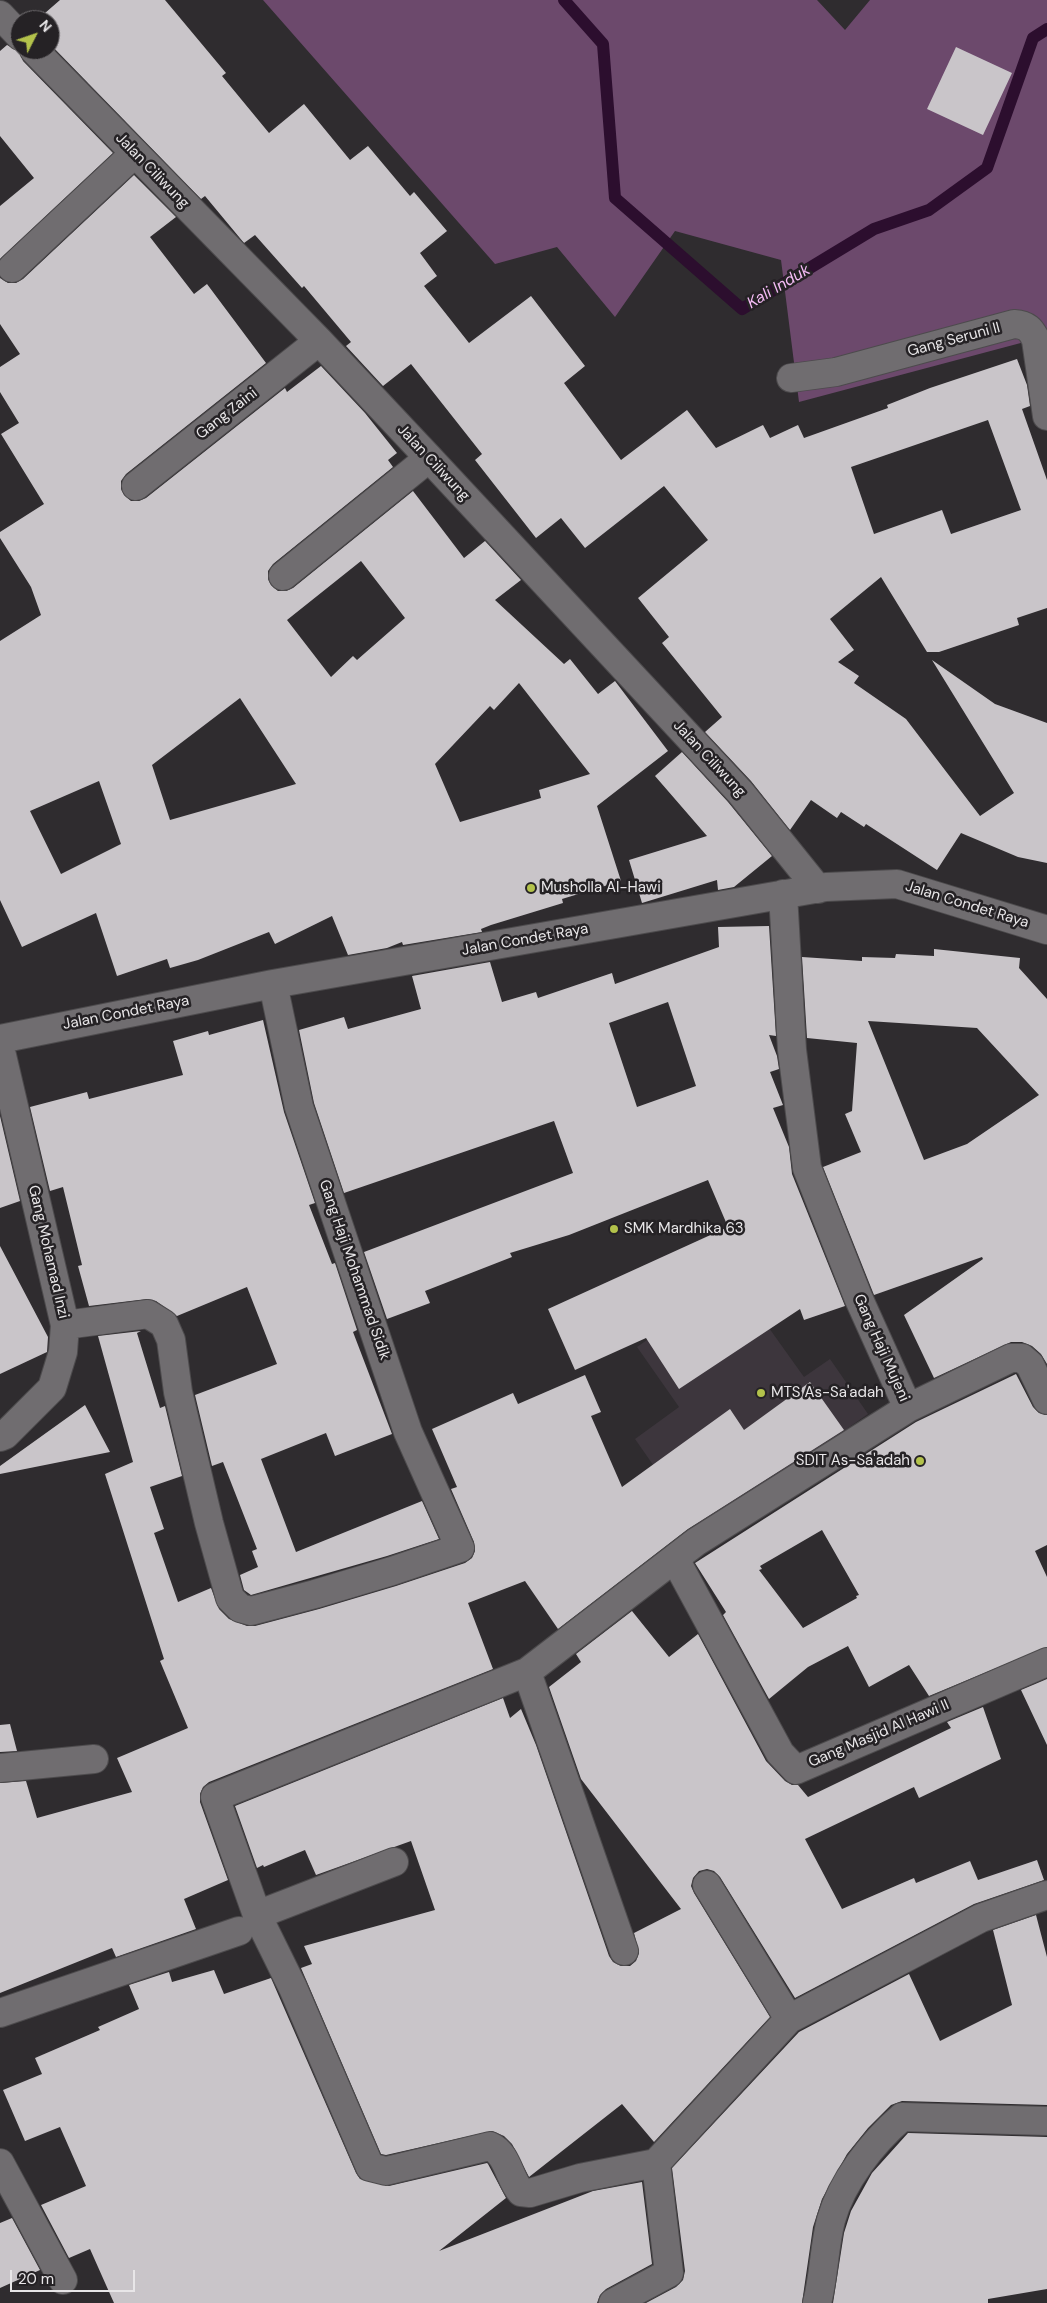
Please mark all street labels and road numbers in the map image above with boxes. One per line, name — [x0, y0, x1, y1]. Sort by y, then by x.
street label: Jalan Ciliwung — [111, 129, 193, 213]
street label: Gang Seruni II — [906, 319, 1002, 361]
street label: Gang Zaini — [193, 385, 261, 443]
street label: Jalan Ciliwung — [393, 421, 473, 505]
street label: Jalan Ciliwung — [669, 717, 749, 801]
street label: Jalan Condet Raya — [903, 878, 1031, 932]
street label: Jalan Condet Raya — [460, 920, 590, 960]
street label: Jalan Condet Raya — [61, 992, 191, 1034]
street label: Gang Haji Mohammad Sidik — [315, 1177, 393, 1363]
street label: Gang Mohamad Inzi — [24, 1184, 72, 1320]
street label: Gang Haji Mujeni — [849, 1291, 913, 1405]
street label: Gang Masjid Al Hawi II — [806, 1696, 952, 1772]

